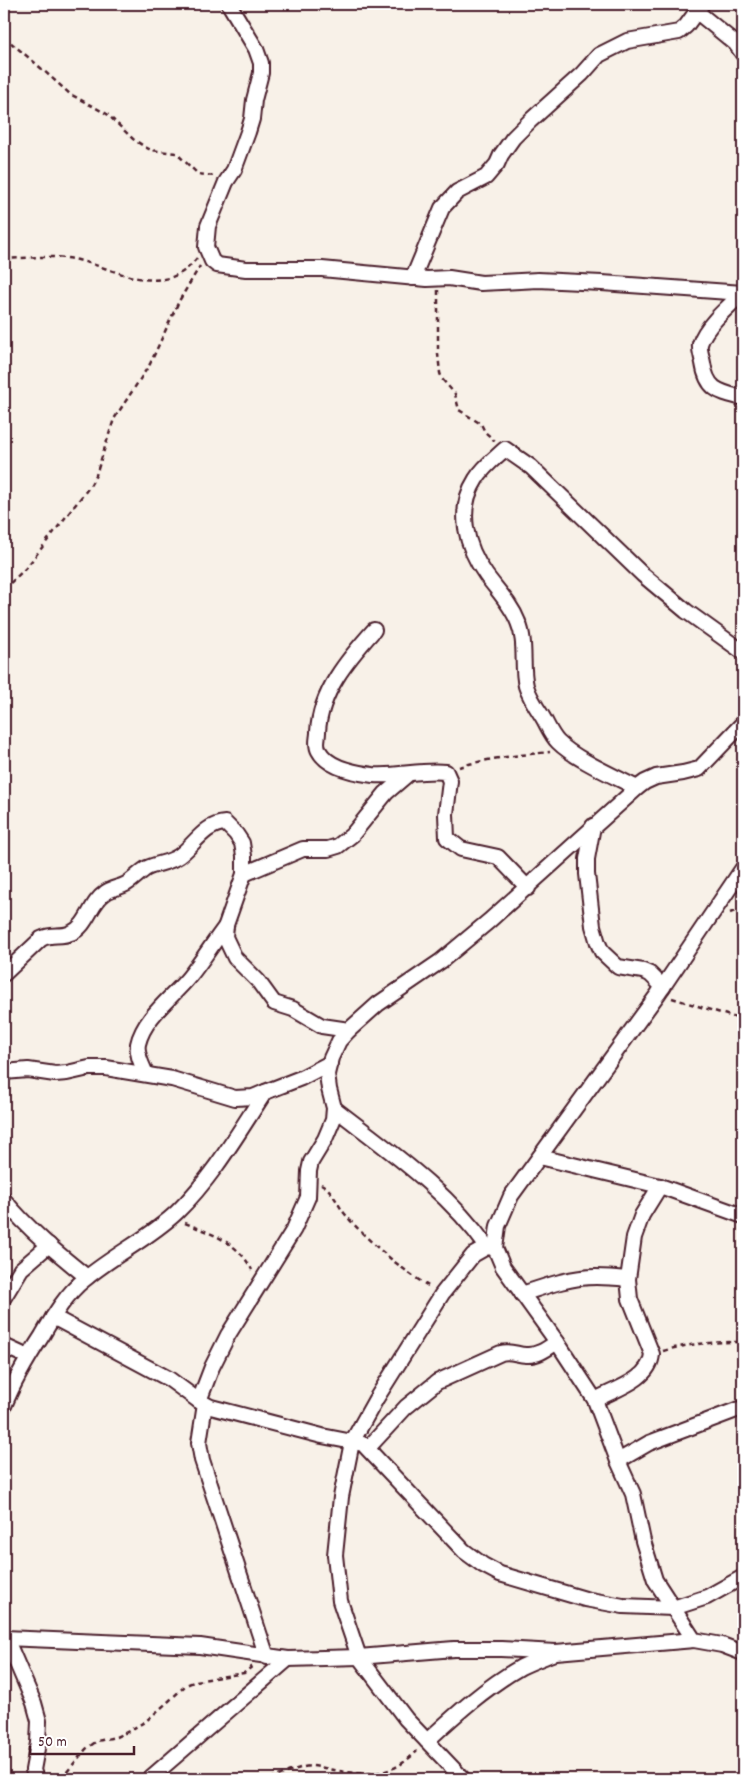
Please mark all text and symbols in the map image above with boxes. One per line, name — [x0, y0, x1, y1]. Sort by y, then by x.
scale bar — [30, 1723, 134, 1755]
text: 50 m — [38, 1732, 67, 1754]

